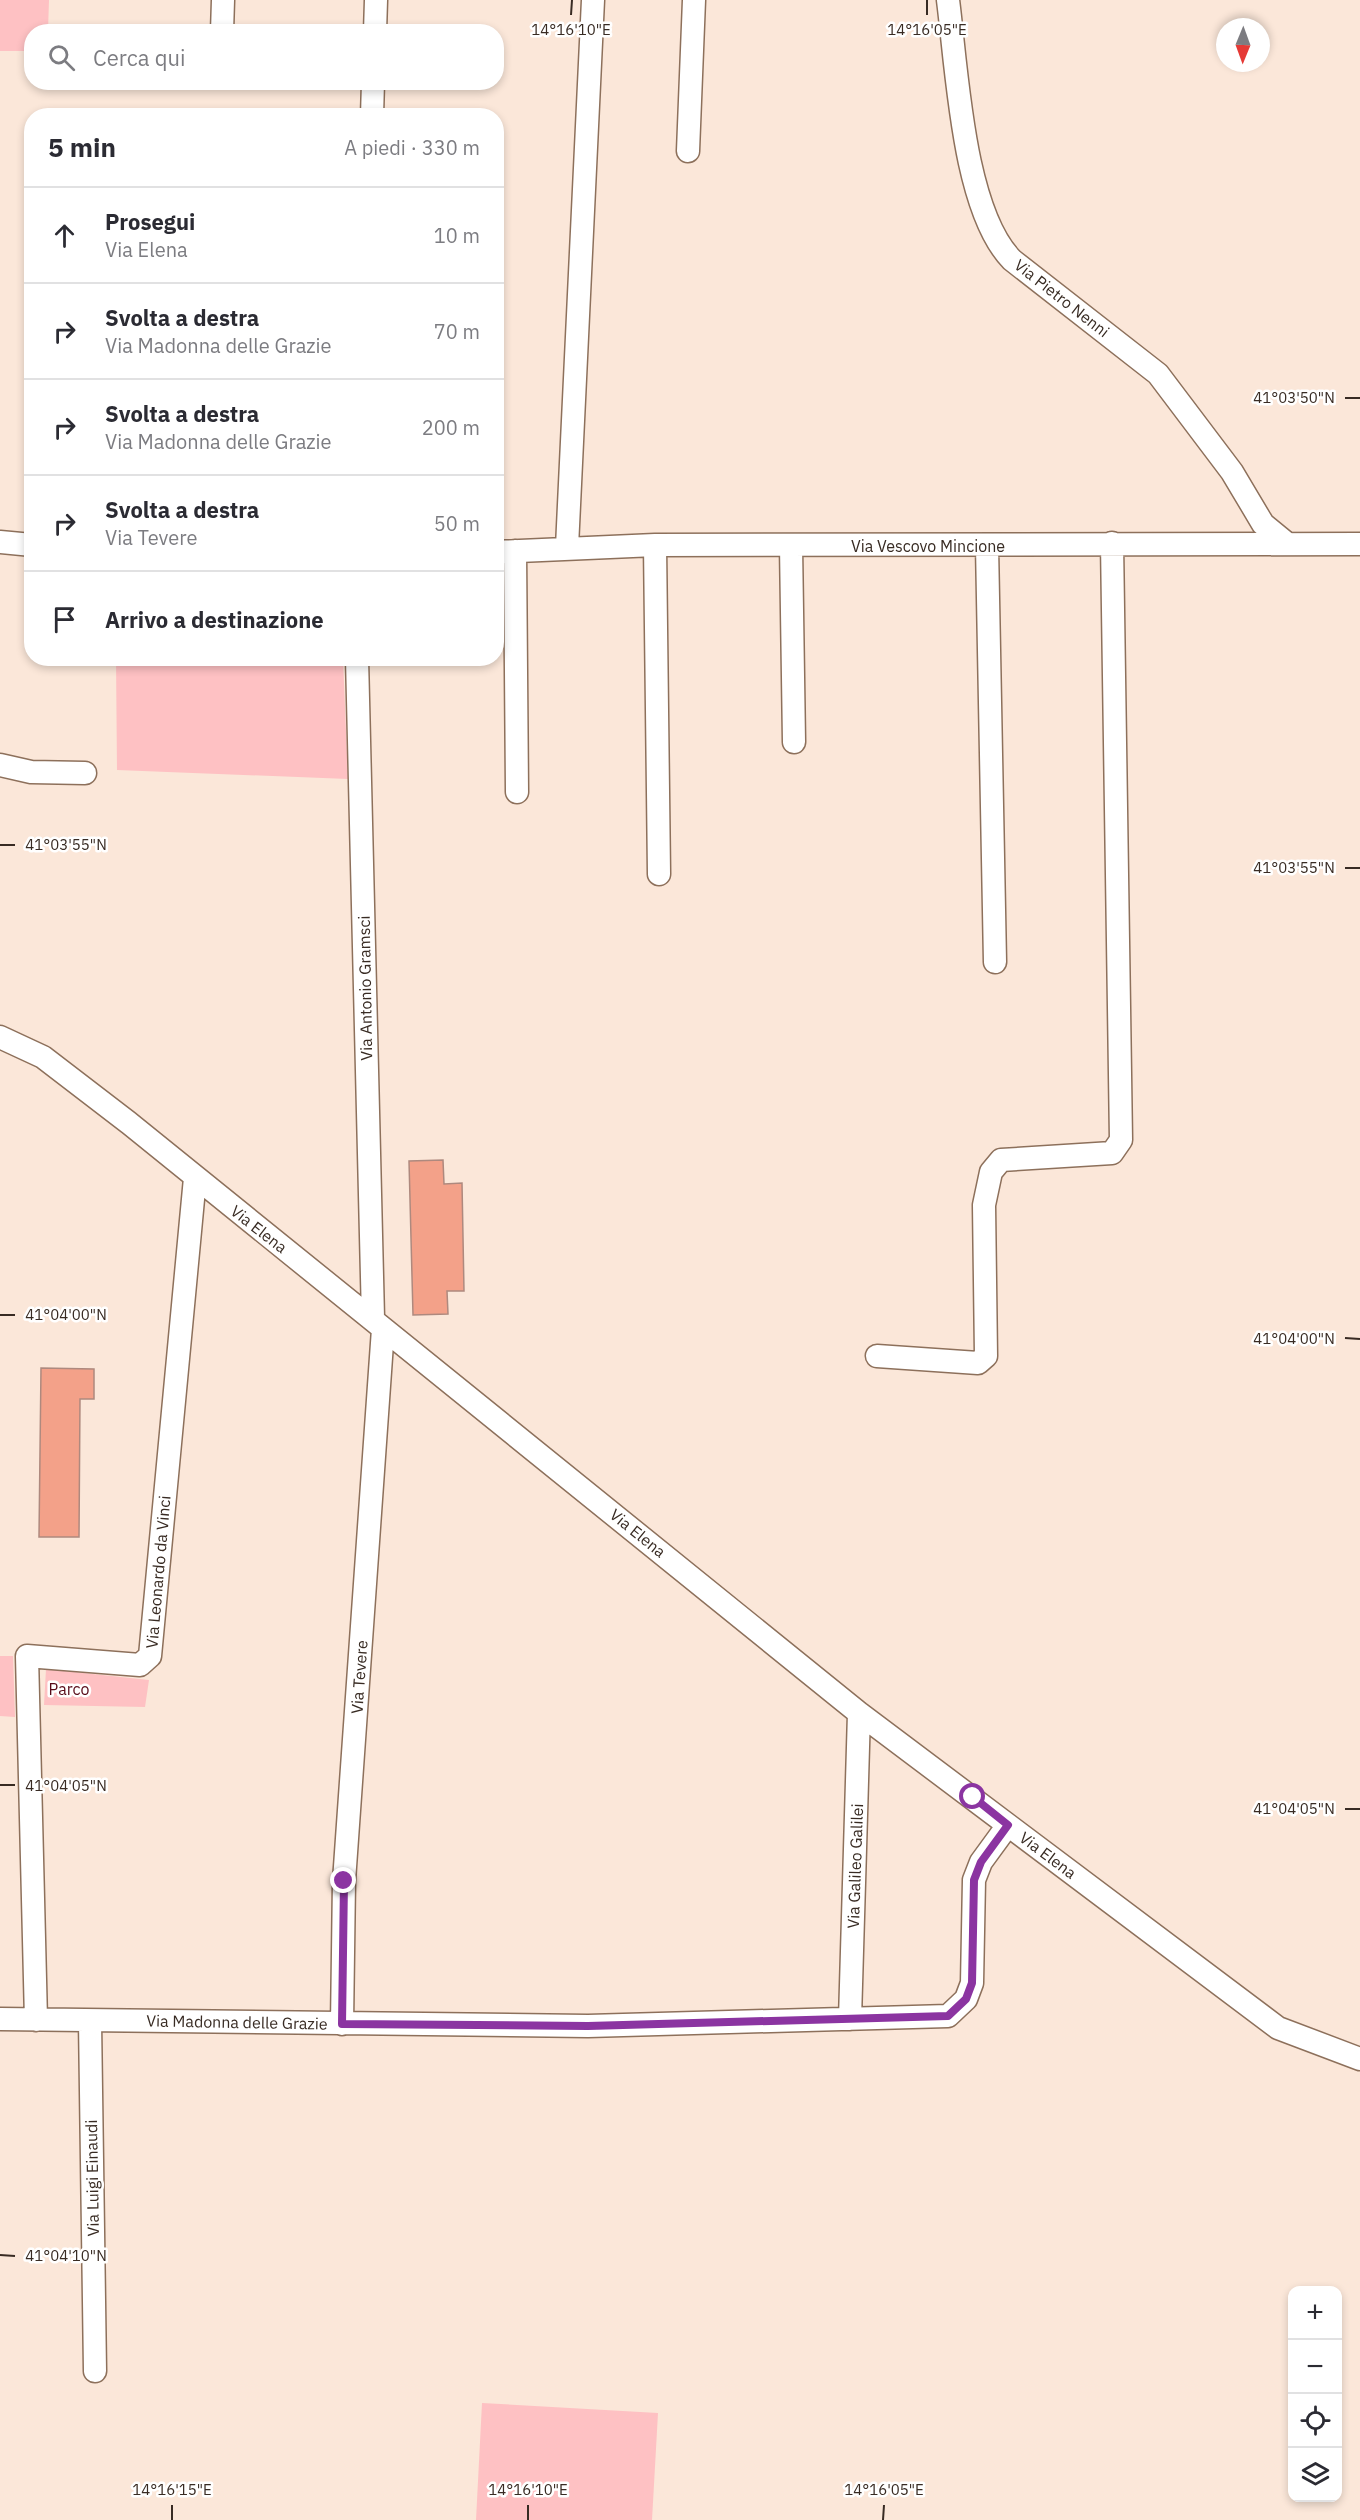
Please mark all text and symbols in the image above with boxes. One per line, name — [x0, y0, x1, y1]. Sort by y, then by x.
north arrow — [1216, 18, 1270, 72]
text: 14°16'10"E — [531, 20, 611, 39]
text: 14°16'05"E — [887, 20, 967, 39]
search box — [24, 24, 504, 90]
icon: search — [45, 41, 78, 74]
text: Cerca qui — [93, 43, 185, 72]
text: 5 min — [48, 130, 116, 164]
text: A piedi · 330 m — [344, 134, 480, 161]
text: Prosegui — [105, 207, 195, 236]
icon: ahead — [48, 219, 81, 252]
text: 10 m — [434, 222, 480, 249]
text: Via Elena — [105, 236, 188, 263]
street label: Via Pietro Nenni — [1011, 255, 1113, 341]
text: Svolta a destra — [105, 303, 259, 332]
icon: right — [48, 315, 81, 348]
text: 70 m — [434, 318, 480, 345]
text: Via Madonna delle Grazie — [105, 332, 332, 359]
text: 41°03'50"N — [1253, 388, 1335, 407]
text: Svolta a destra — [105, 399, 259, 428]
icon: right — [48, 411, 81, 444]
text: 200 m — [422, 414, 480, 441]
text: Via Madonna delle Grazie — [105, 428, 332, 455]
text: Svolta a destra — [105, 495, 259, 524]
icon: right — [48, 507, 81, 540]
text: 50 m — [434, 510, 480, 537]
text: Via Tevere — [105, 524, 197, 551]
street label: Via Vescovo Mincione — [851, 536, 1005, 556]
icon: arrive — [48, 603, 81, 636]
text: Arrivo a destinazione — [105, 605, 324, 634]
text: 41°03'55"N — [25, 835, 107, 854]
text: 41°03'55"N — [1253, 858, 1335, 877]
street label: Via Antonio Gramsci — [354, 915, 376, 1061]
street label: Via Elena — [227, 1201, 292, 1258]
text: 41°04'00"N — [25, 1305, 107, 1324]
text: 41°04'00"N — [1253, 1329, 1335, 1348]
street label: Via Leonardo da Vinci — [141, 1495, 175, 1649]
street label: Via Elena — [606, 1504, 670, 1562]
street label: Via Tevere — [346, 1639, 372, 1715]
park label: Parco — [49, 1679, 89, 1699]
text: 41°04'05"N — [25, 1776, 107, 1795]
route start — [959, 1783, 985, 1809]
text: 41°04'05"N — [1253, 1799, 1335, 1818]
street label: Via Galileo Galilei — [843, 1803, 867, 1929]
street label: Via Elena — [1016, 1827, 1081, 1883]
route end — [330, 1867, 356, 1893]
street label: Via Madonna delle Grazie — [146, 2010, 328, 2034]
street label: Via Luigi Einaudi — [81, 2120, 103, 2236]
text: 41°04'10"N — [25, 2246, 107, 2265]
map controls — [1288, 2286, 1342, 2502]
button: + — [1288, 2286, 1342, 2340]
button: − — [1288, 2340, 1342, 2394]
button: locate — [1288, 2394, 1342, 2448]
button: layers — [1288, 2448, 1342, 2502]
text: 14°16'15"E — [132, 2480, 212, 2499]
text: 14°16'10"E — [488, 2480, 568, 2499]
text: 14°16'05"E — [844, 2480, 924, 2499]

